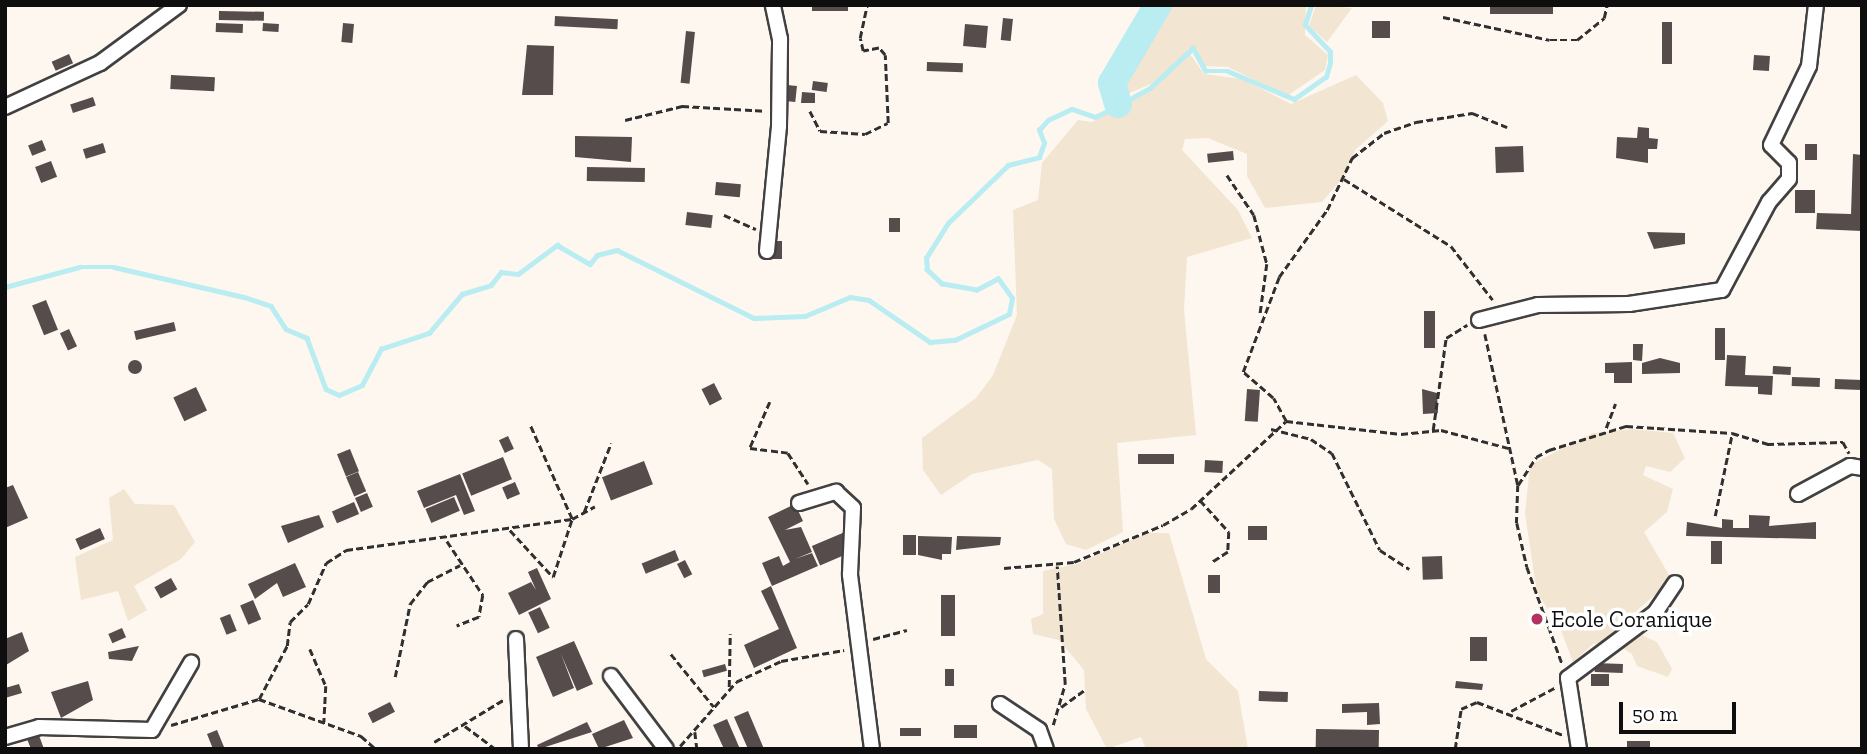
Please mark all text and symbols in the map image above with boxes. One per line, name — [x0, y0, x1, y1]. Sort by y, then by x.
place label: Ecole Coranique — [1551, 605, 1712, 633]
marker: Ecole Coranique — [1529, 611, 1545, 627]
scale bar — [1622, 688, 1739, 732]
text: 50 m — [1632, 701, 1678, 726]

